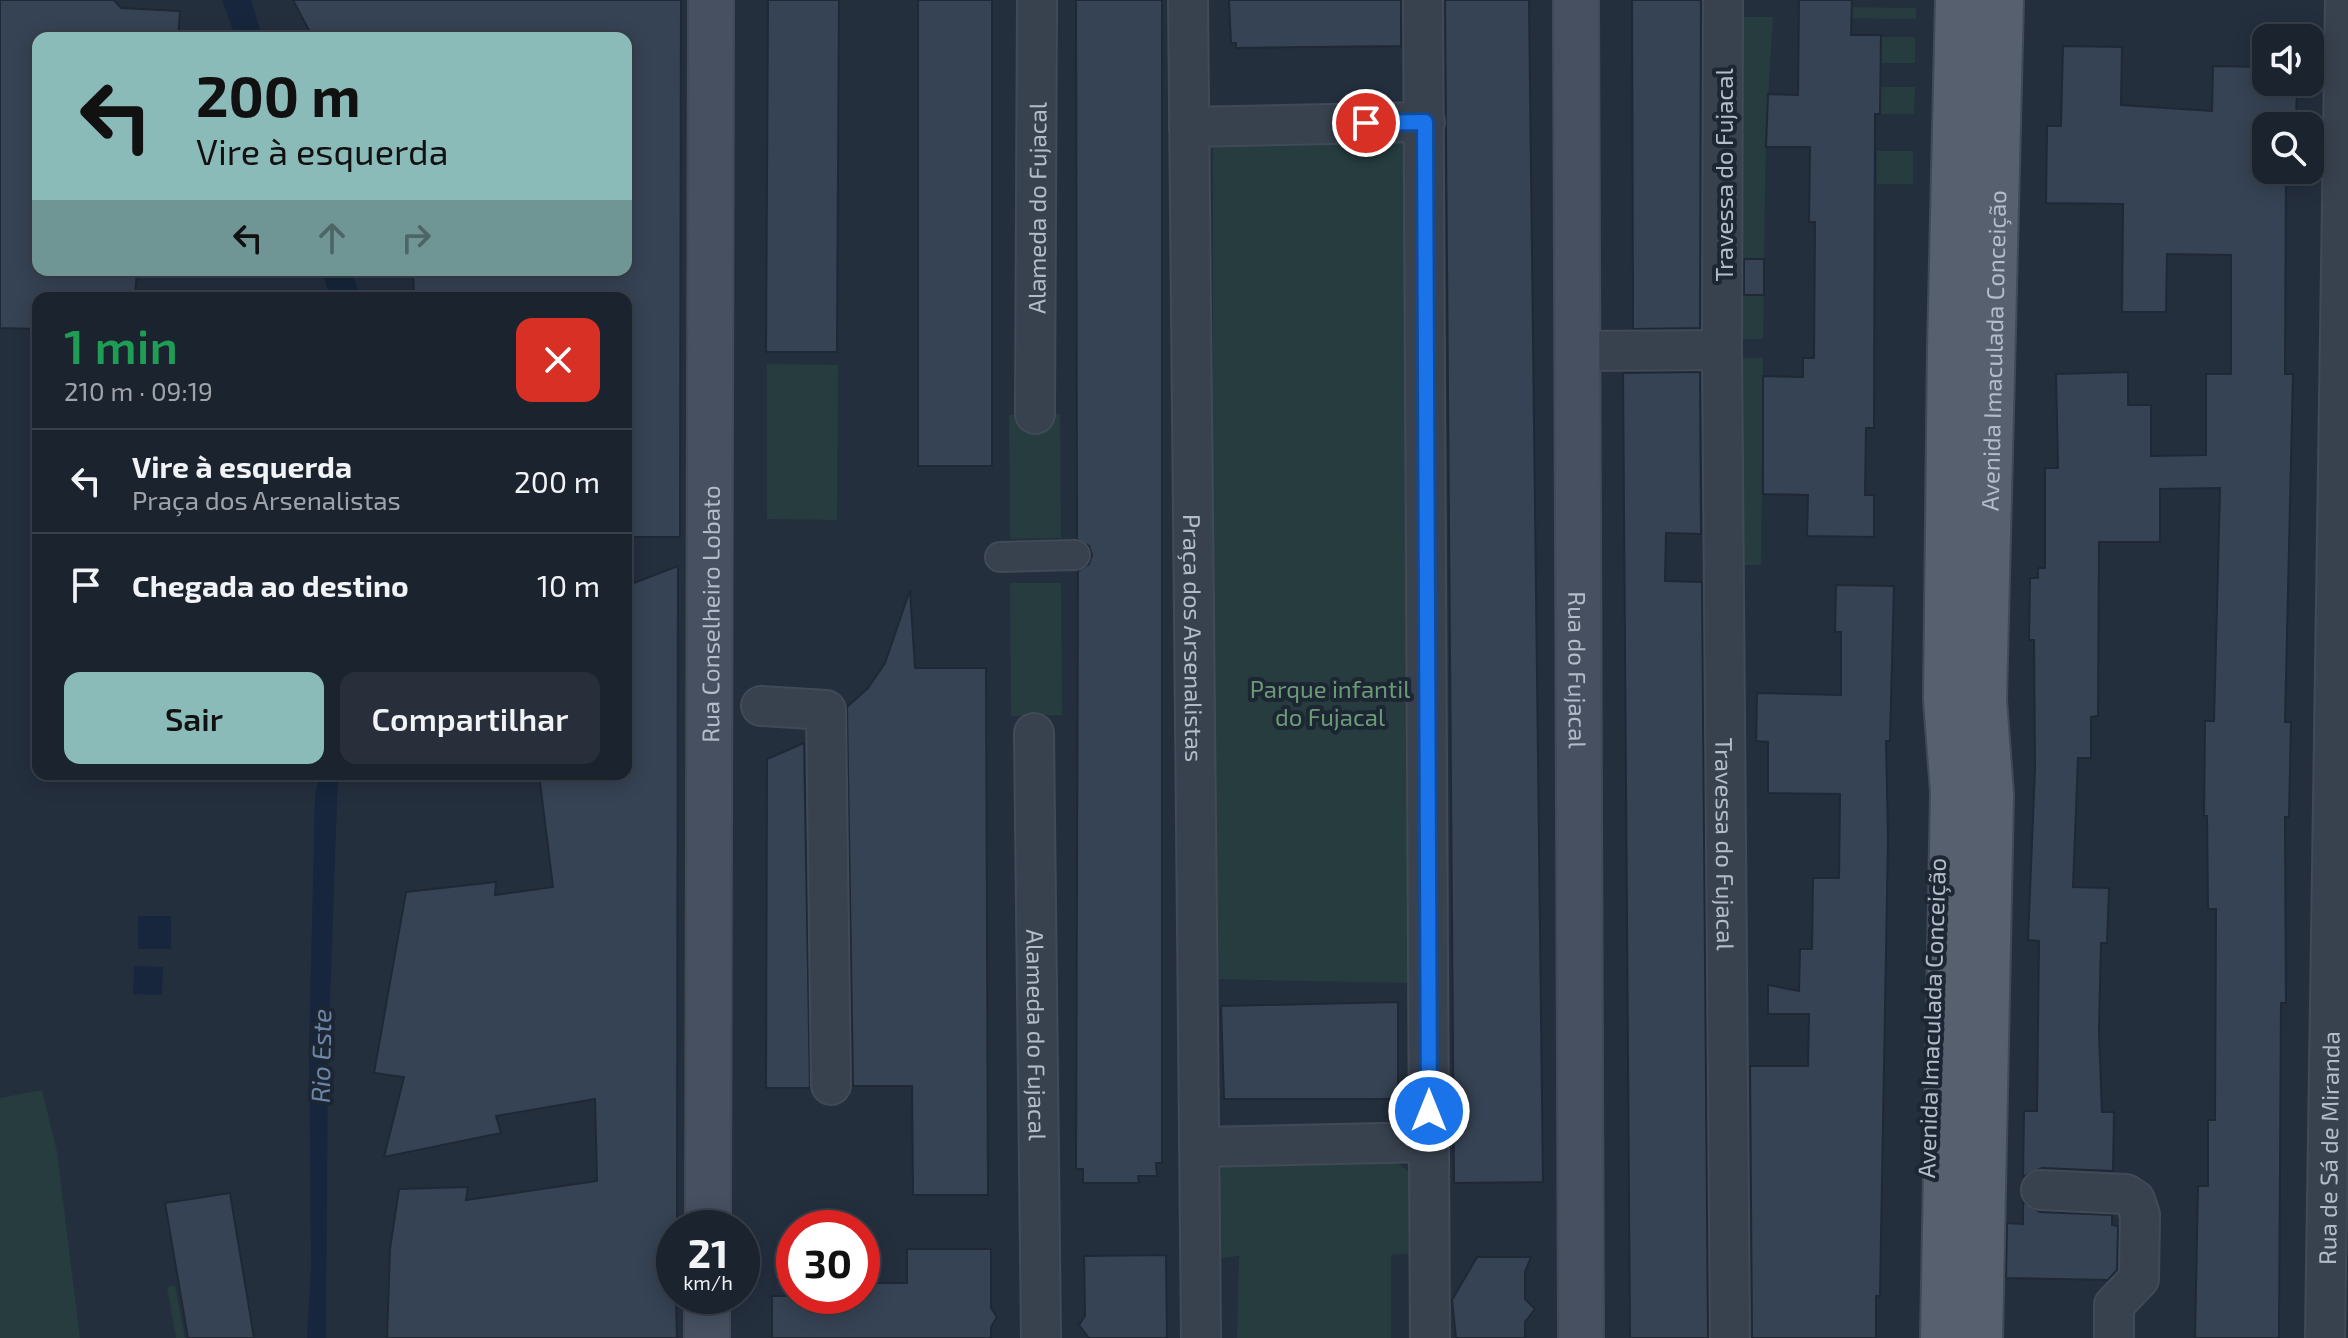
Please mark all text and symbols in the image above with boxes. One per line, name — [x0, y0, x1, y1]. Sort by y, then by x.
map controls — [2252, 24, 2324, 184]
button: sound — [2252, 24, 2324, 96]
text: 200 m — [196, 61, 361, 128]
icon: left — [64, 64, 168, 168]
street label: Travessa do Fujacal — [1709, 68, 1738, 282]
pin — [1332, 89, 1400, 157]
icon: arrive — [1344, 101, 1388, 145]
street label: Alameda do Fujacal — [1021, 102, 1051, 314]
button: search — [2252, 112, 2324, 184]
text: Vire à esquerda — [196, 129, 448, 172]
street label: Avenida Imaculada Conceição — [1974, 190, 2011, 511]
icon: left — [226, 216, 270, 260]
icon: ahead — [310, 216, 354, 260]
icon: right — [394, 216, 438, 260]
text: 1 min — [64, 316, 178, 374]
button: close — [516, 318, 600, 402]
text: 210 m · 09:19 — [64, 375, 213, 406]
text: Vire à esquerda — [132, 448, 352, 484]
icon: left — [64, 459, 108, 503]
text: 200 m — [514, 463, 600, 499]
text: Praça dos Arsenalistas — [132, 484, 401, 515]
street label: Rua Conselheiro Lobato — [695, 485, 724, 743]
street label: Praça dos Arsenalistas — [1178, 514, 1210, 762]
icon: arrive — [64, 563, 108, 607]
text: Chegada ao destino — [132, 567, 409, 603]
text: 10 m — [537, 567, 600, 603]
street label: Rua do Fujacal — [1564, 591, 1593, 749]
button: Sair — [64, 672, 324, 764]
button: Compartilhar — [340, 672, 600, 764]
park label: Parque infantil do Fujacal — [1250, 674, 1410, 731]
street label: Travessa do Fujacal — [1711, 737, 1741, 951]
street label: Avenida Imaculada Conceição — [1911, 857, 1952, 1179]
street label: Alameda do Fujacal — [1022, 929, 1053, 1141]
water label: Rio Este — [304, 1009, 336, 1103]
street label: Rua de Sá de Miranda — [2312, 1031, 2344, 1265]
position arrow — [1387, 1069, 1471, 1153]
speed limit sign: 30 — [776, 1210, 880, 1314]
text: 21 — [688, 1228, 728, 1276]
text: km/h — [683, 1270, 733, 1294]

